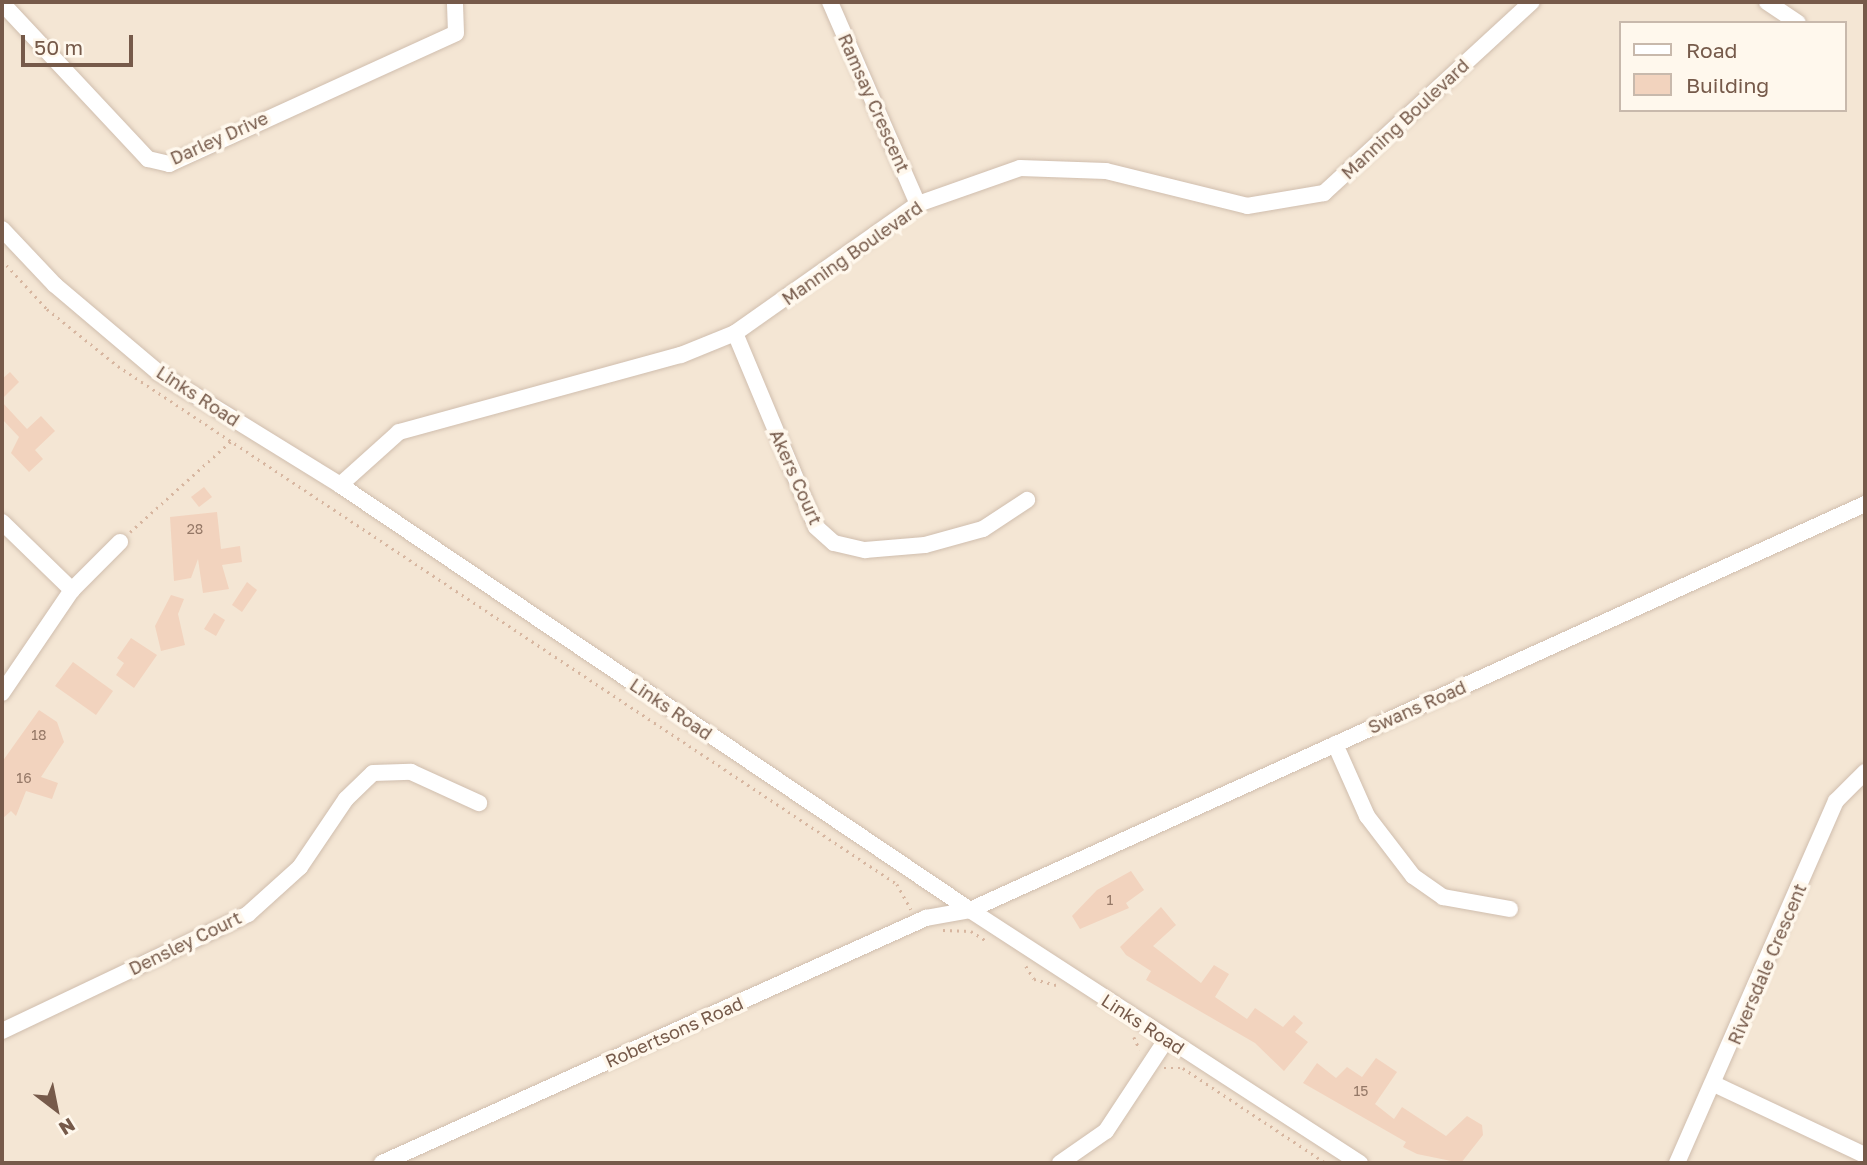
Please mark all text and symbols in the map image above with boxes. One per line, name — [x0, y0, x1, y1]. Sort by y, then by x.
scale bar — [24, 21, 136, 65]
legend — [1618, 21, 1846, 112]
street label: Ramsay Crescent — [834, 30, 914, 176]
text: 50 m — [34, 34, 83, 60]
text: Road — [1686, 37, 1737, 63]
street label: Manning Boulevard — [1337, 54, 1473, 184]
text: Building — [1686, 72, 1769, 98]
street label: Darley Drive — [167, 107, 271, 169]
street label: Manning Boulevard — [778, 196, 926, 310]
street label: Links Road — [153, 361, 243, 431]
street label: Akers Court — [765, 426, 827, 528]
house number: 28 — [187, 521, 203, 537]
street label: Links Road — [626, 674, 716, 744]
street label: Swans Road — [1365, 676, 1469, 738]
house number: 18 — [31, 727, 47, 743]
house number: 16 — [16, 770, 32, 786]
street label: Riversdale Crescent — [1723, 880, 1811, 1048]
house number: 1 — [1107, 892, 1113, 908]
street label: Densley Court — [125, 906, 245, 980]
street label: Links Road — [1098, 989, 1188, 1059]
street label: Robertsons Road — [602, 992, 746, 1072]
north arrow — [21, 1074, 91, 1144]
house number: 15 — [1354, 1083, 1368, 1099]
text: N — [55, 1114, 80, 1141]

